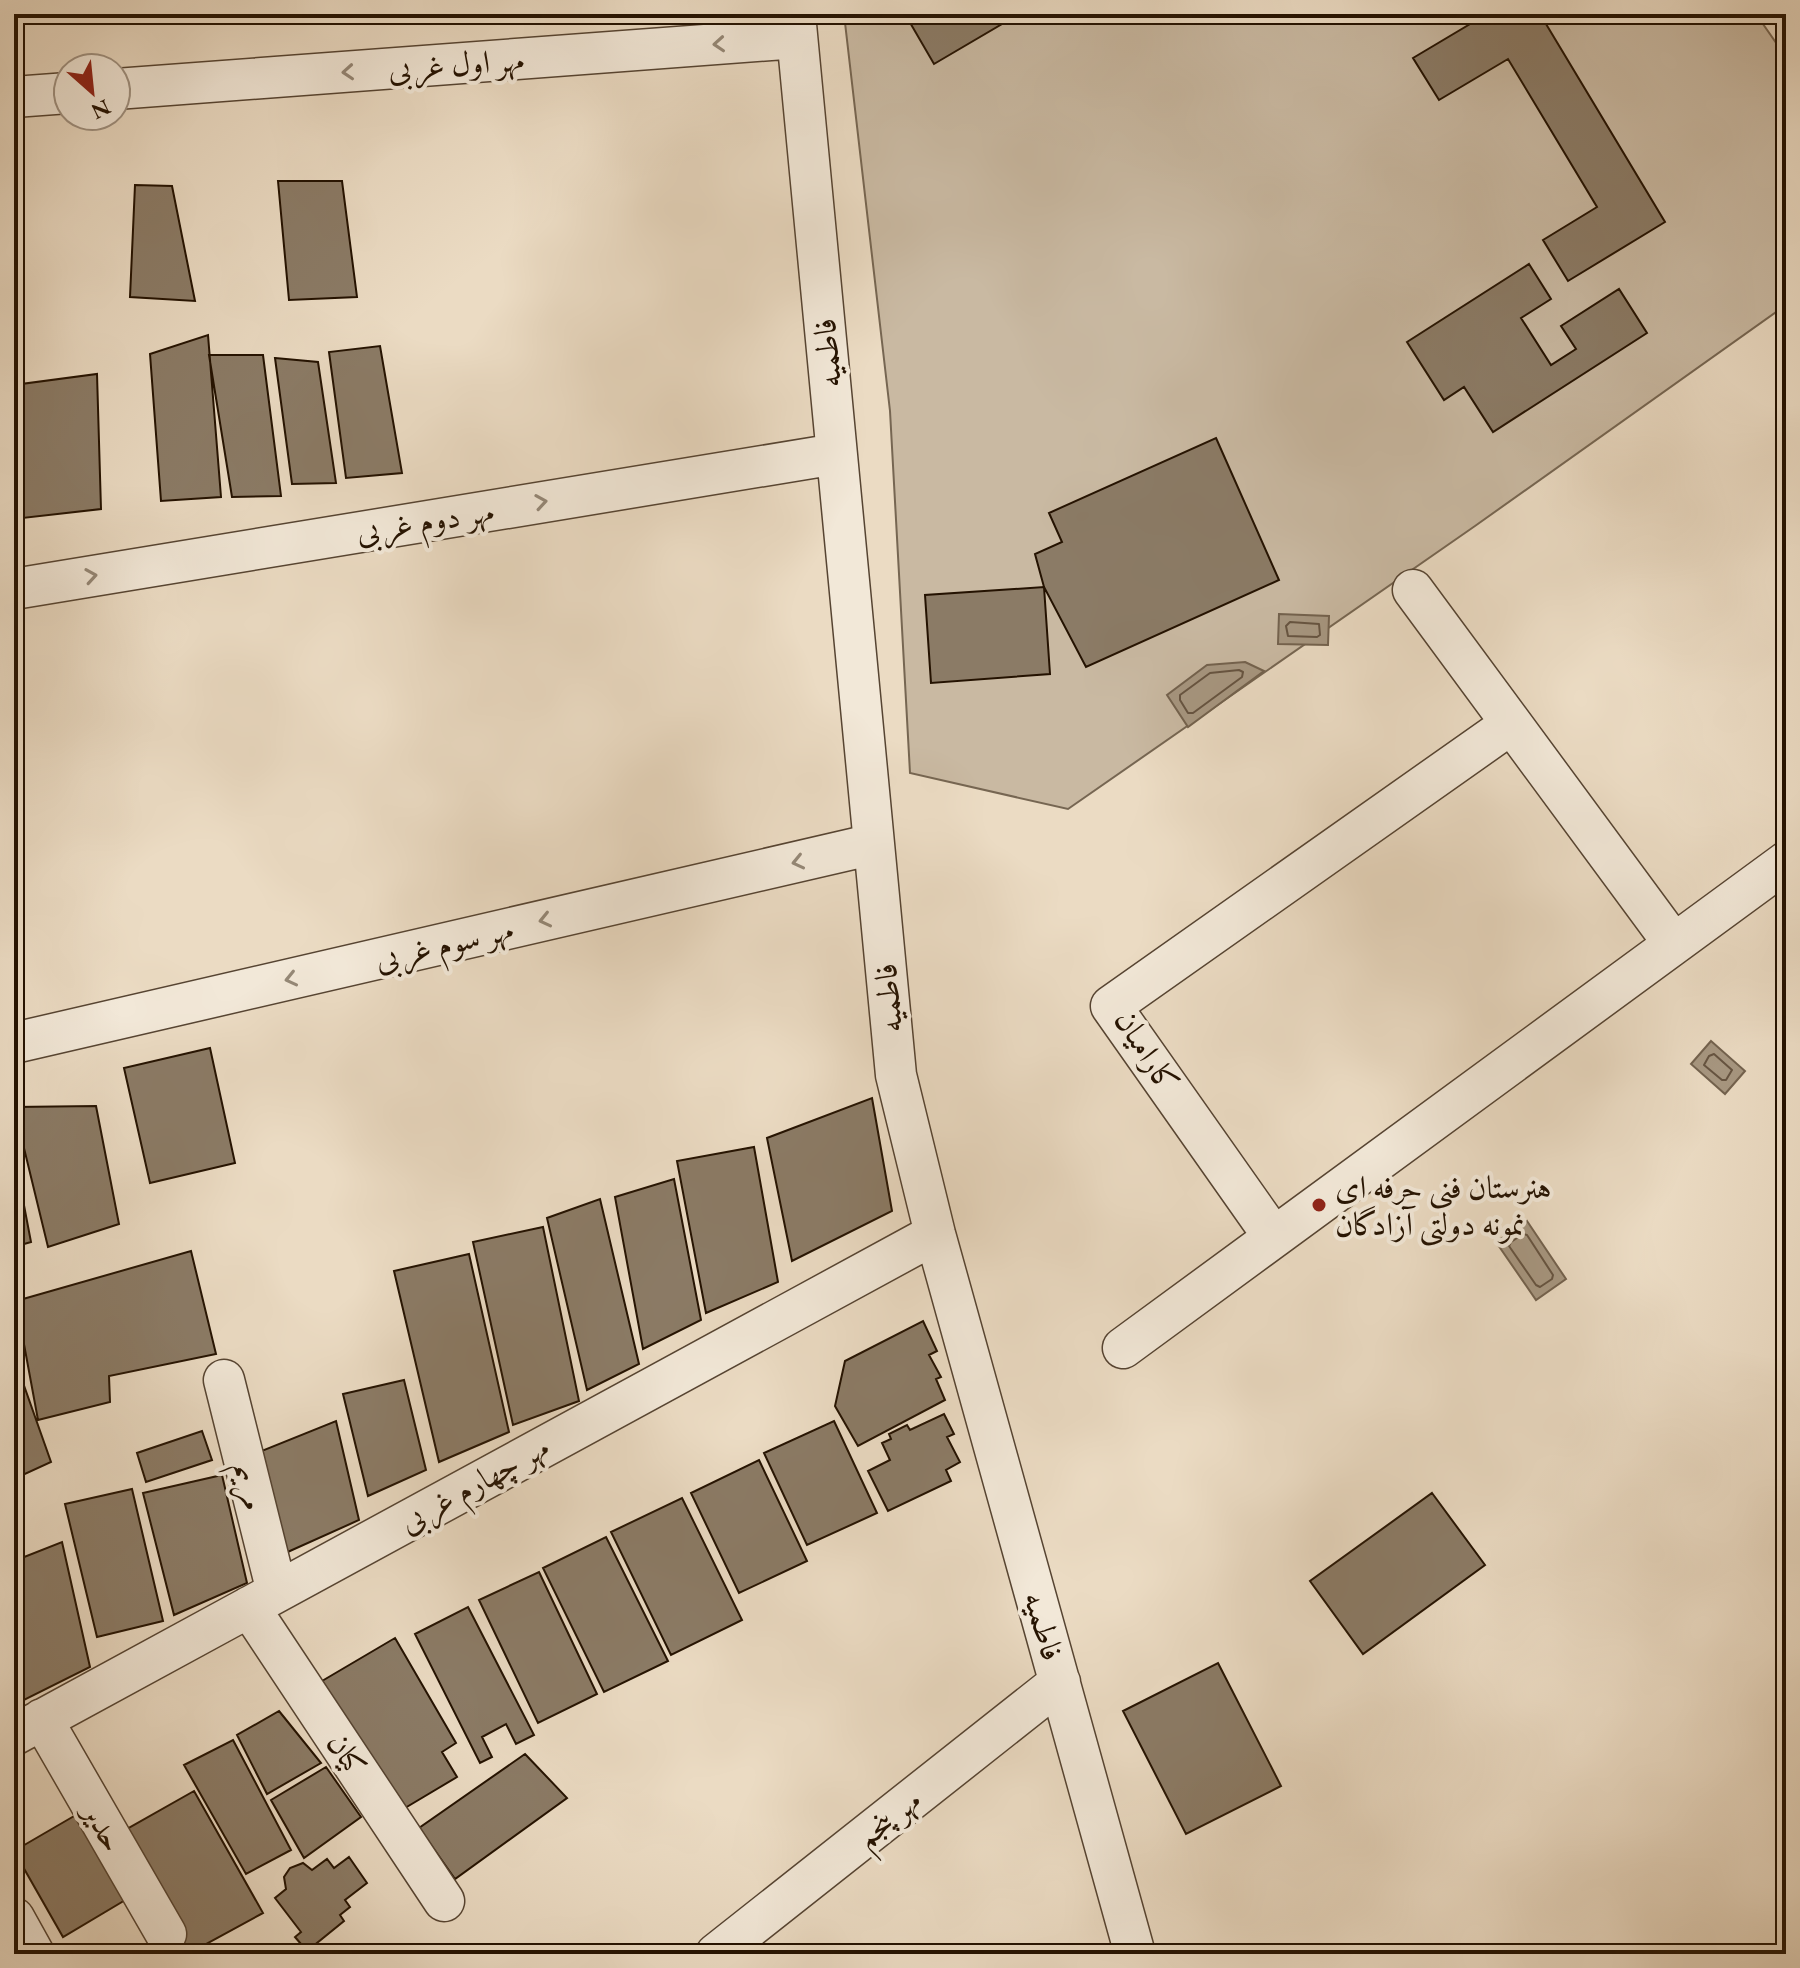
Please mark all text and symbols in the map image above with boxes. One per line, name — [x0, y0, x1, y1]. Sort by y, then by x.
one-way arrow — [712, 35, 725, 52]
street label: مهر اول غربی — [387, 38, 526, 92]
north arrow — [52, 52, 132, 132]
one-way arrow — [341, 63, 354, 80]
text: N — [86, 92, 115, 126]
street label: فاطمیه — [803, 316, 851, 390]
street label: مهر دوم غربی — [353, 489, 498, 560]
one-way arrow — [534, 495, 548, 512]
one-way arrow — [84, 569, 98, 586]
one-way arrow — [791, 853, 805, 870]
street label: مهر سوم غربی — [371, 908, 519, 987]
one-way arrow — [538, 911, 552, 928]
street label: فاطمیه — [864, 961, 912, 1035]
one-way arrow — [285, 970, 299, 987]
street label: کارامیان — [1105, 1002, 1189, 1100]
place label: هنرستان فنی حرفه ای نمونه دولتی آزادگان — [1335, 1166, 1552, 1247]
marker: هنرستان فنی حرفه ای نمونه دولتی آزادگان — [1310, 1196, 1328, 1214]
street label: مهر چهارم غربی — [392, 1426, 560, 1549]
street label: مریم — [217, 1458, 276, 1516]
street label: فاطمیه — [1014, 1587, 1074, 1665]
street label: کیان — [317, 1724, 377, 1784]
street label: مهر پنجم — [846, 1779, 935, 1864]
street label: حدیر — [72, 1792, 135, 1859]

